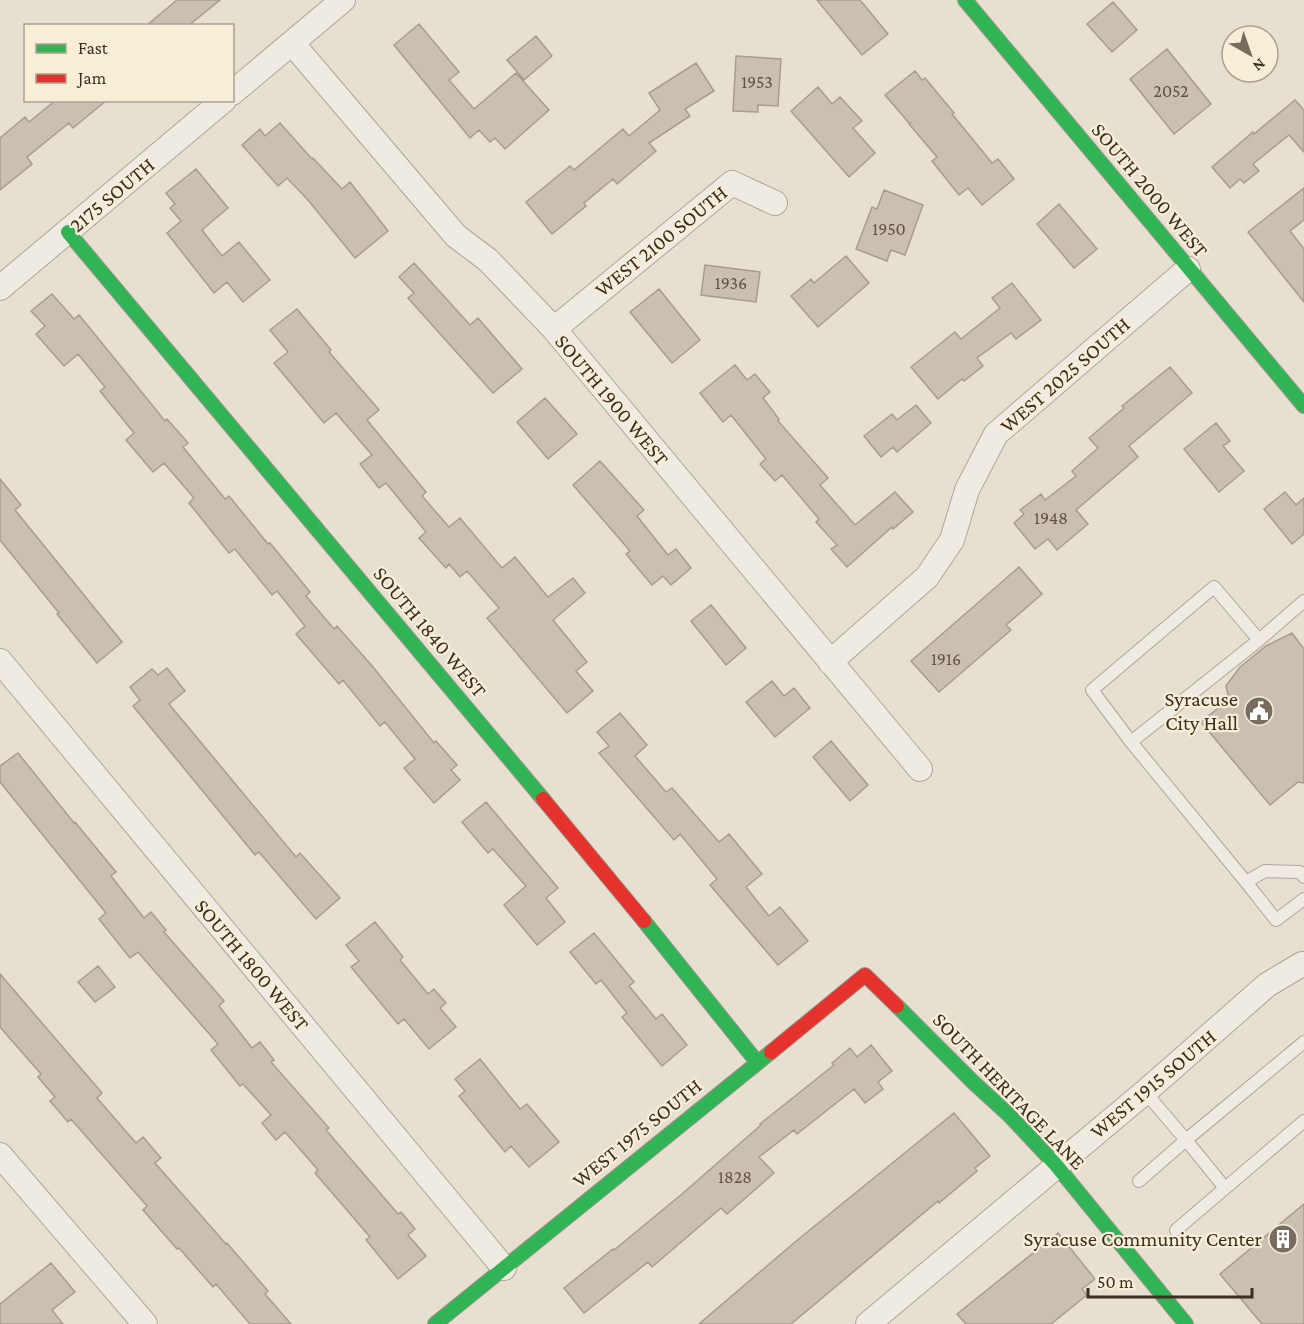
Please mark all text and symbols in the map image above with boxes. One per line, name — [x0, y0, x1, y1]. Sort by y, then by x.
legend — [24, 24, 234, 102]
north arrow — [1220, 24, 1280, 84]
text: Fast — [78, 38, 109, 58]
text: N — [1250, 55, 1269, 75]
text: Jam — [76, 68, 107, 88]
house number: 1953 — [741, 72, 773, 92]
house number: 2052 — [1153, 81, 1189, 101]
street label: SOUTH 2000 WEST — [1087, 118, 1214, 263]
street label: 2175 SOUTH — [65, 153, 159, 237]
street label: WEST 2100 SOUTH — [590, 180, 732, 302]
house number: 1950 — [872, 219, 906, 239]
house number: 1936 — [715, 273, 747, 293]
street label: WEST 2025 SOUTH — [995, 312, 1135, 438]
street label: SOUTH 1900 WEST — [550, 330, 674, 471]
house number: 1948 — [1034, 508, 1068, 528]
street label: SOUTH 1840 WEST — [368, 562, 492, 703]
house number: 1916 — [931, 649, 961, 669]
place label: Syracuse City Hall — [1165, 687, 1238, 735]
public building icon: Syracuse City Hall — [1243, 695, 1275, 727]
street label: SOUTH 1800 WEST — [190, 894, 314, 1036]
street label: SOUTH HERITAGE LANE — [928, 1008, 1090, 1174]
street label: WEST 1915 SOUTH — [1085, 1024, 1221, 1144]
street label: WEST 1975 SOUTH — [568, 1074, 706, 1192]
house number: 1828 — [718, 1167, 752, 1187]
building icon: Syracuse Community Center — [1267, 1223, 1299, 1255]
place label: Syracuse Community Center — [1024, 1227, 1263, 1251]
scale bar — [1088, 1261, 1252, 1299]
text: 50 m — [1097, 1272, 1134, 1292]

